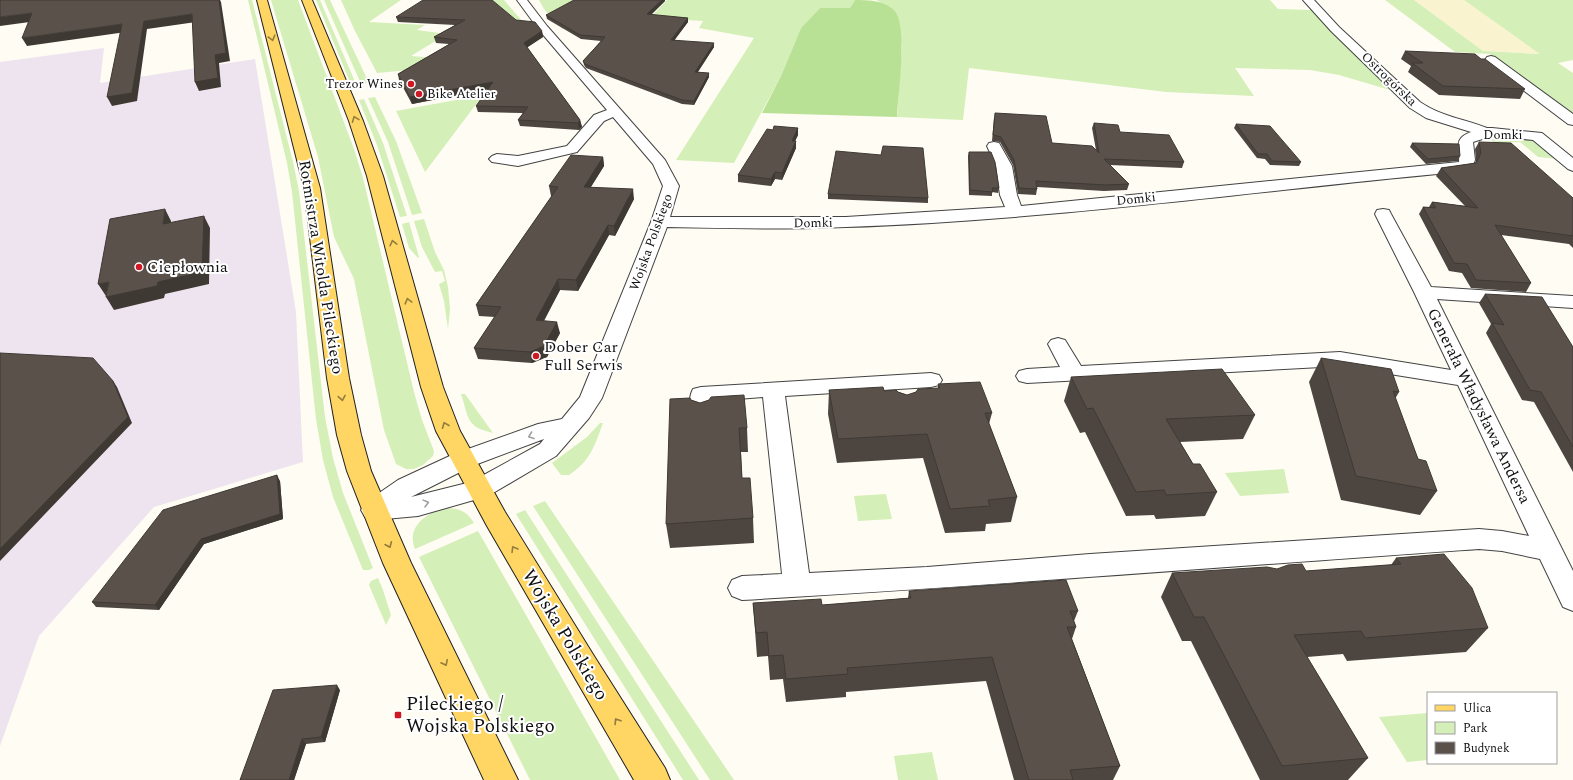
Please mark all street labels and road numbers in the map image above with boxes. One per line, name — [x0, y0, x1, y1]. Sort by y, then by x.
street label: Ostrogórska — [1356, 47, 1422, 111]
street label: Domki — [1483, 125, 1523, 145]
street label: Rotmistrza Witolda Pileckiego — [292, 158, 350, 376]
street label: Domki — [1115, 187, 1157, 211]
street label: Wojska Polskiego — [624, 191, 678, 293]
street label: Domki — [793, 213, 833, 233]
street label: Generała Władysława Andersa — [1421, 304, 1537, 508]
street label: Wojska Polskiego — [514, 564, 616, 706]

